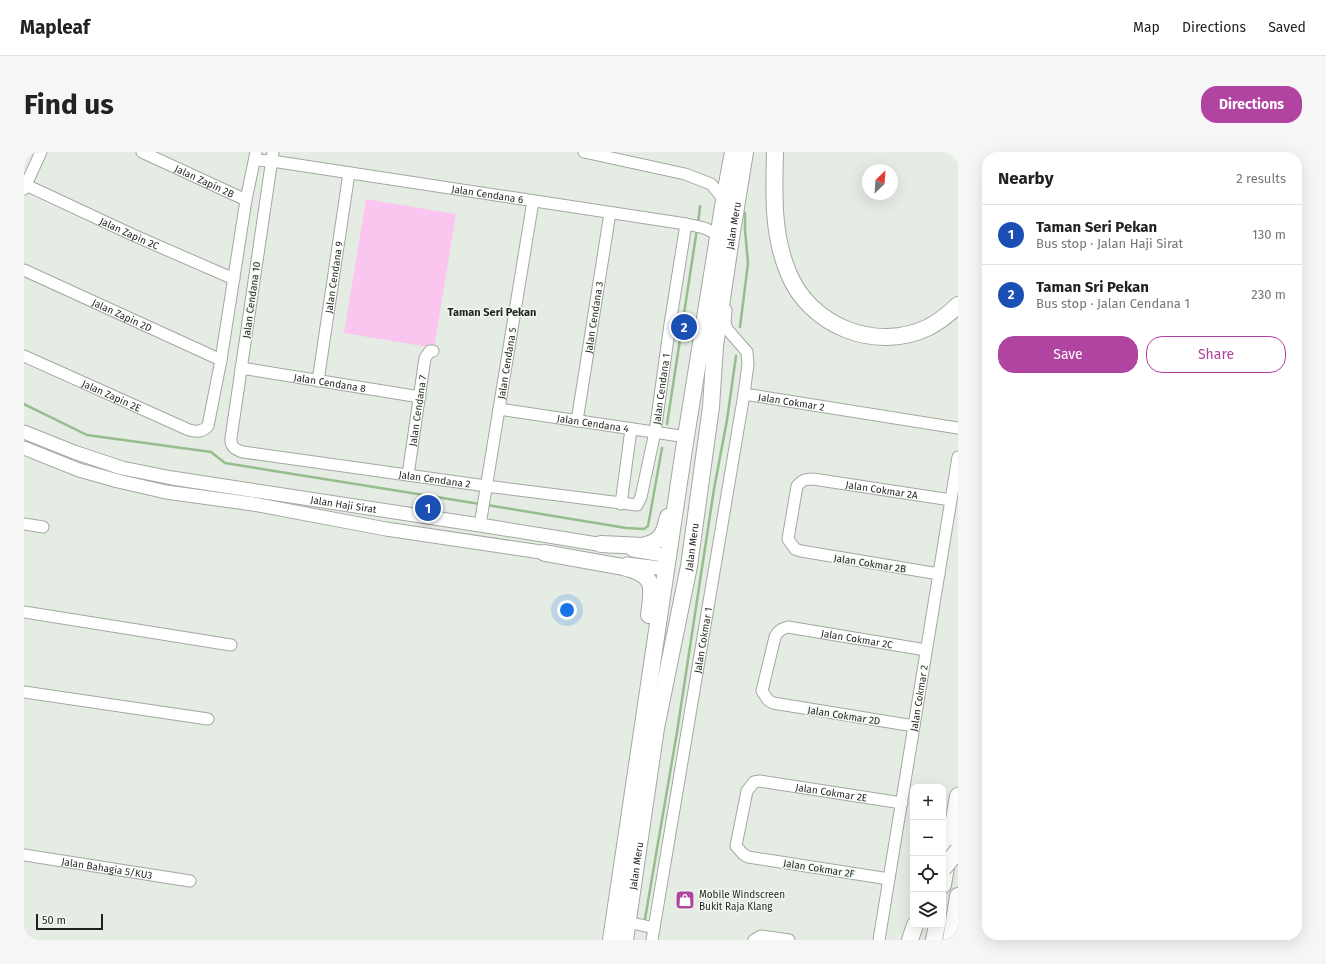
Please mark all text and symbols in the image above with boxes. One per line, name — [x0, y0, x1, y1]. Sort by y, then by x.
text: Mapleaf — [20, 16, 90, 39]
text: Map — [1133, 19, 1160, 36]
text: Directions — [1182, 19, 1246, 36]
text: Saved — [1268, 19, 1306, 36]
button: Directions — [1201, 86, 1302, 123]
text: Find us — [24, 88, 114, 121]
street label: Jalan Zapin 2B — [173, 163, 236, 201]
north arrow — [862, 164, 898, 200]
text: Nearby — [998, 168, 1053, 189]
text: 2 results — [1236, 171, 1286, 186]
street label: Jalan Cendana 6 — [450, 183, 524, 206]
street label: Jalan Meru — [724, 201, 744, 250]
street label: Jalan Zapin 2C — [98, 215, 161, 253]
text: Taman Seri Pekan — [1036, 218, 1157, 236]
text: 1 — [1008, 227, 1014, 242]
text: 130 m — [1252, 227, 1286, 242]
text: Bus stop · Jalan Haji Sirat — [1036, 236, 1183, 251]
street label: Jalan Cendana 9 — [323, 240, 346, 314]
street label: Jalan Cendana 10 — [241, 261, 263, 339]
text: Taman Sri Pekan — [1036, 278, 1149, 296]
street label: Jalan Cendana 3 — [583, 281, 606, 354]
text: 2 — [1008, 287, 1014, 302]
text: 230 m — [1251, 287, 1286, 302]
text: Bus stop · Jalan Cendana 1 — [1036, 296, 1190, 311]
street label: Jalan Zapin 2D — [90, 297, 154, 335]
district label: Taman Seri Pekan — [448, 306, 536, 319]
pin: 2 — [671, 312, 697, 342]
street label: Jalan Cendana 5 — [496, 327, 519, 400]
button: Save — [998, 336, 1138, 373]
button: Share — [1146, 336, 1286, 373]
street label: Jalan Cendana 1 — [651, 353, 673, 425]
street label: Jalan Cendana 8 — [293, 372, 367, 395]
street label: Jalan Cendana 7 — [407, 374, 430, 447]
street label: Jalan Zapin 2E — [80, 378, 143, 415]
street label: Jalan Cokmar 2 — [757, 391, 825, 414]
street label: Jalan Cendana 4 — [556, 413, 630, 435]
street label: Jalan Cendana 2 — [398, 469, 471, 491]
street label: Jalan Cokmar 2A — [845, 479, 919, 502]
pin: 1 — [415, 493, 441, 523]
street label: Jalan Haji Sirat — [310, 494, 378, 516]
street label: Jalan Meru — [683, 522, 702, 572]
street label: Jalan Cokmar 2B — [833, 552, 907, 576]
your location — [557, 600, 577, 620]
street label: Jalan Cokmar 1 — [692, 607, 715, 674]
street label: Jalan Cokmar 2C — [820, 628, 894, 651]
street label: Jalan Cokmar 2 — [908, 664, 931, 732]
street label: Jalan Cokmar 2D — [807, 704, 881, 728]
street label: Jalan Cokmar 2E — [794, 782, 868, 805]
map controls — [910, 784, 946, 928]
button: + — [910, 784, 946, 820]
button: − — [910, 820, 946, 856]
street label: Jalan Meru — [627, 841, 646, 891]
street label: Jalan Bahagia 5/KU3 — [61, 856, 153, 882]
button: locate — [910, 856, 946, 892]
street label: Jalan Cokmar 2F — [782, 857, 855, 881]
shop icon: Mobile Windscreen Bukit Raja Klang — [674, 889, 696, 911]
place label: Mobile Windscreen Bukit Raja Klang — [699, 889, 785, 913]
button: layers — [910, 892, 946, 928]
scale bar — [36, 912, 103, 931]
text: 50 m — [42, 914, 66, 927]

